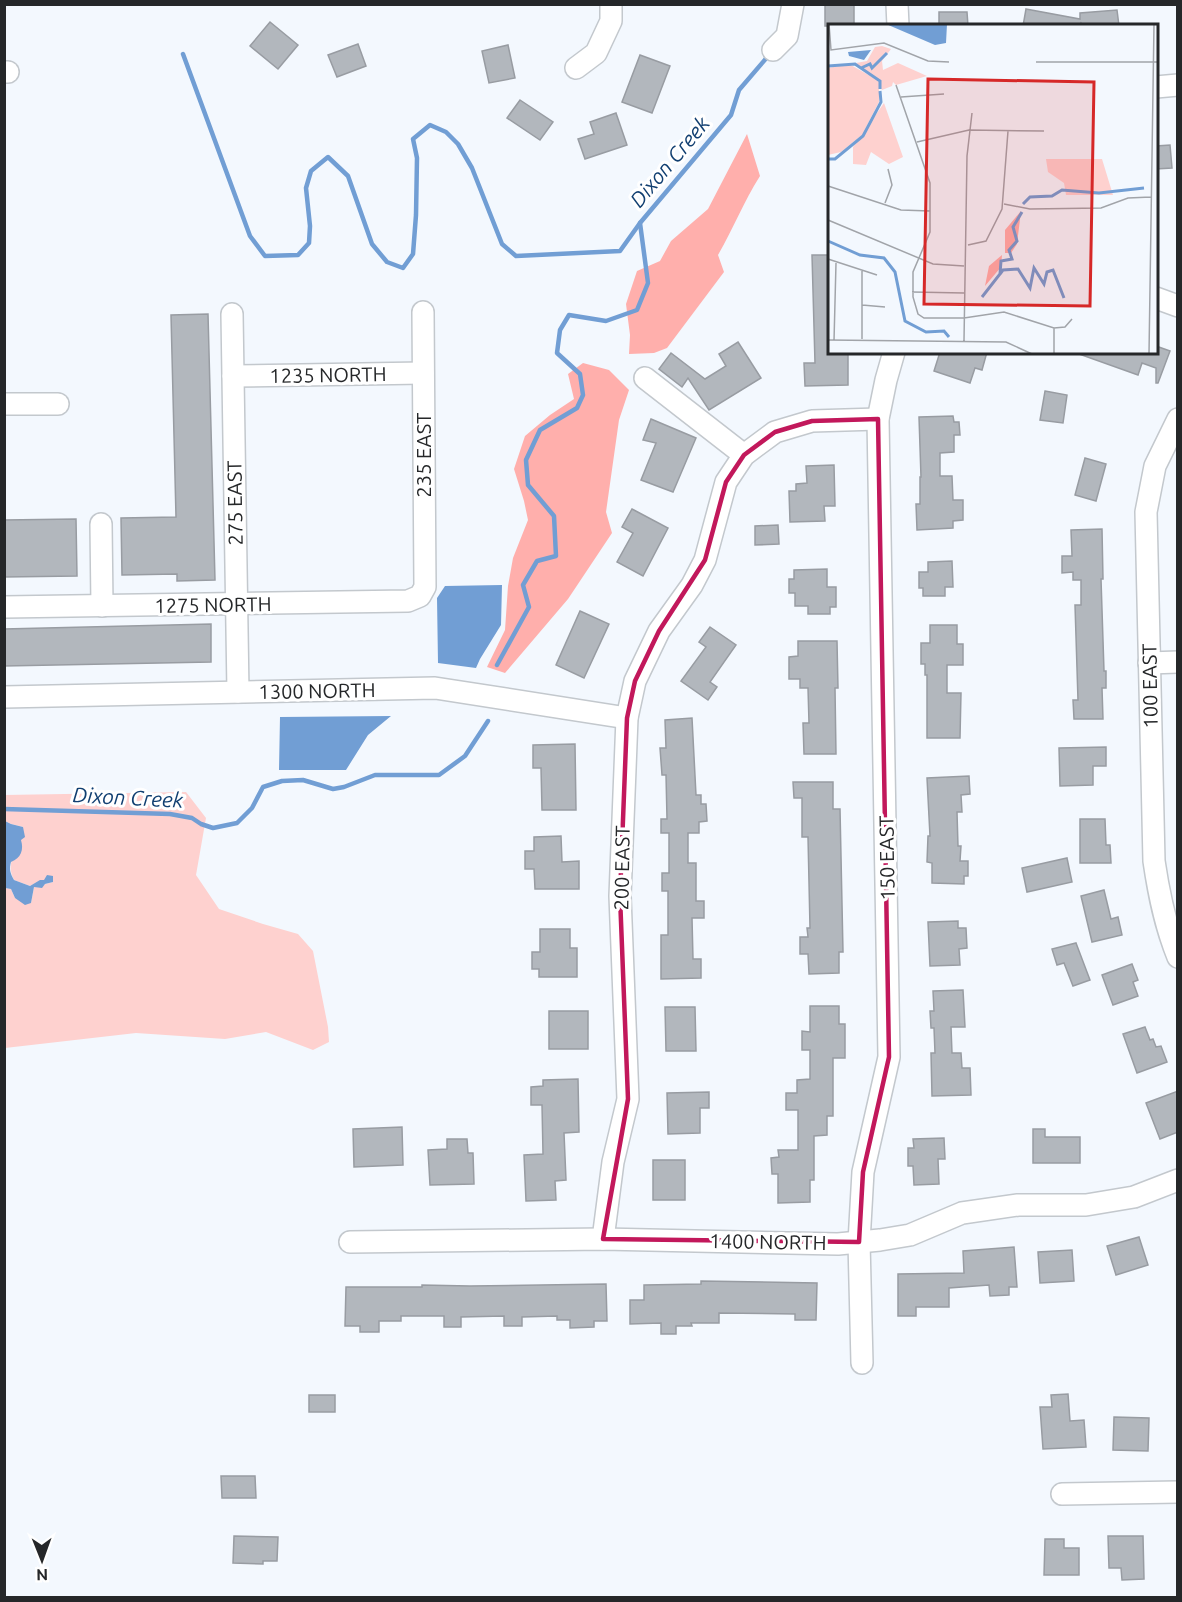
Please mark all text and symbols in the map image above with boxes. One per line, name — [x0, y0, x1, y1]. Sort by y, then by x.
inset map — [828, 24, 1158, 354]
water label: Dixon Creek — [624, 111, 714, 212]
street label: 1235 NORTH — [269, 362, 387, 387]
street label: 235 EAST — [412, 413, 435, 497]
street label: 275 EAST — [222, 460, 247, 546]
street label: 1275 NORTH — [154, 592, 272, 617]
street label: 100 EAST — [1137, 643, 1162, 729]
street label: 1300 NORTH — [258, 678, 376, 703]
water label: Dixon Creek — [72, 782, 184, 812]
street label: 150 EAST — [874, 815, 899, 901]
street label: 200 EAST — [609, 825, 634, 911]
street label: 1400 NORTH — [709, 1229, 827, 1254]
north arrow — [12, 1530, 72, 1590]
text: N — [36, 1566, 48, 1584]

